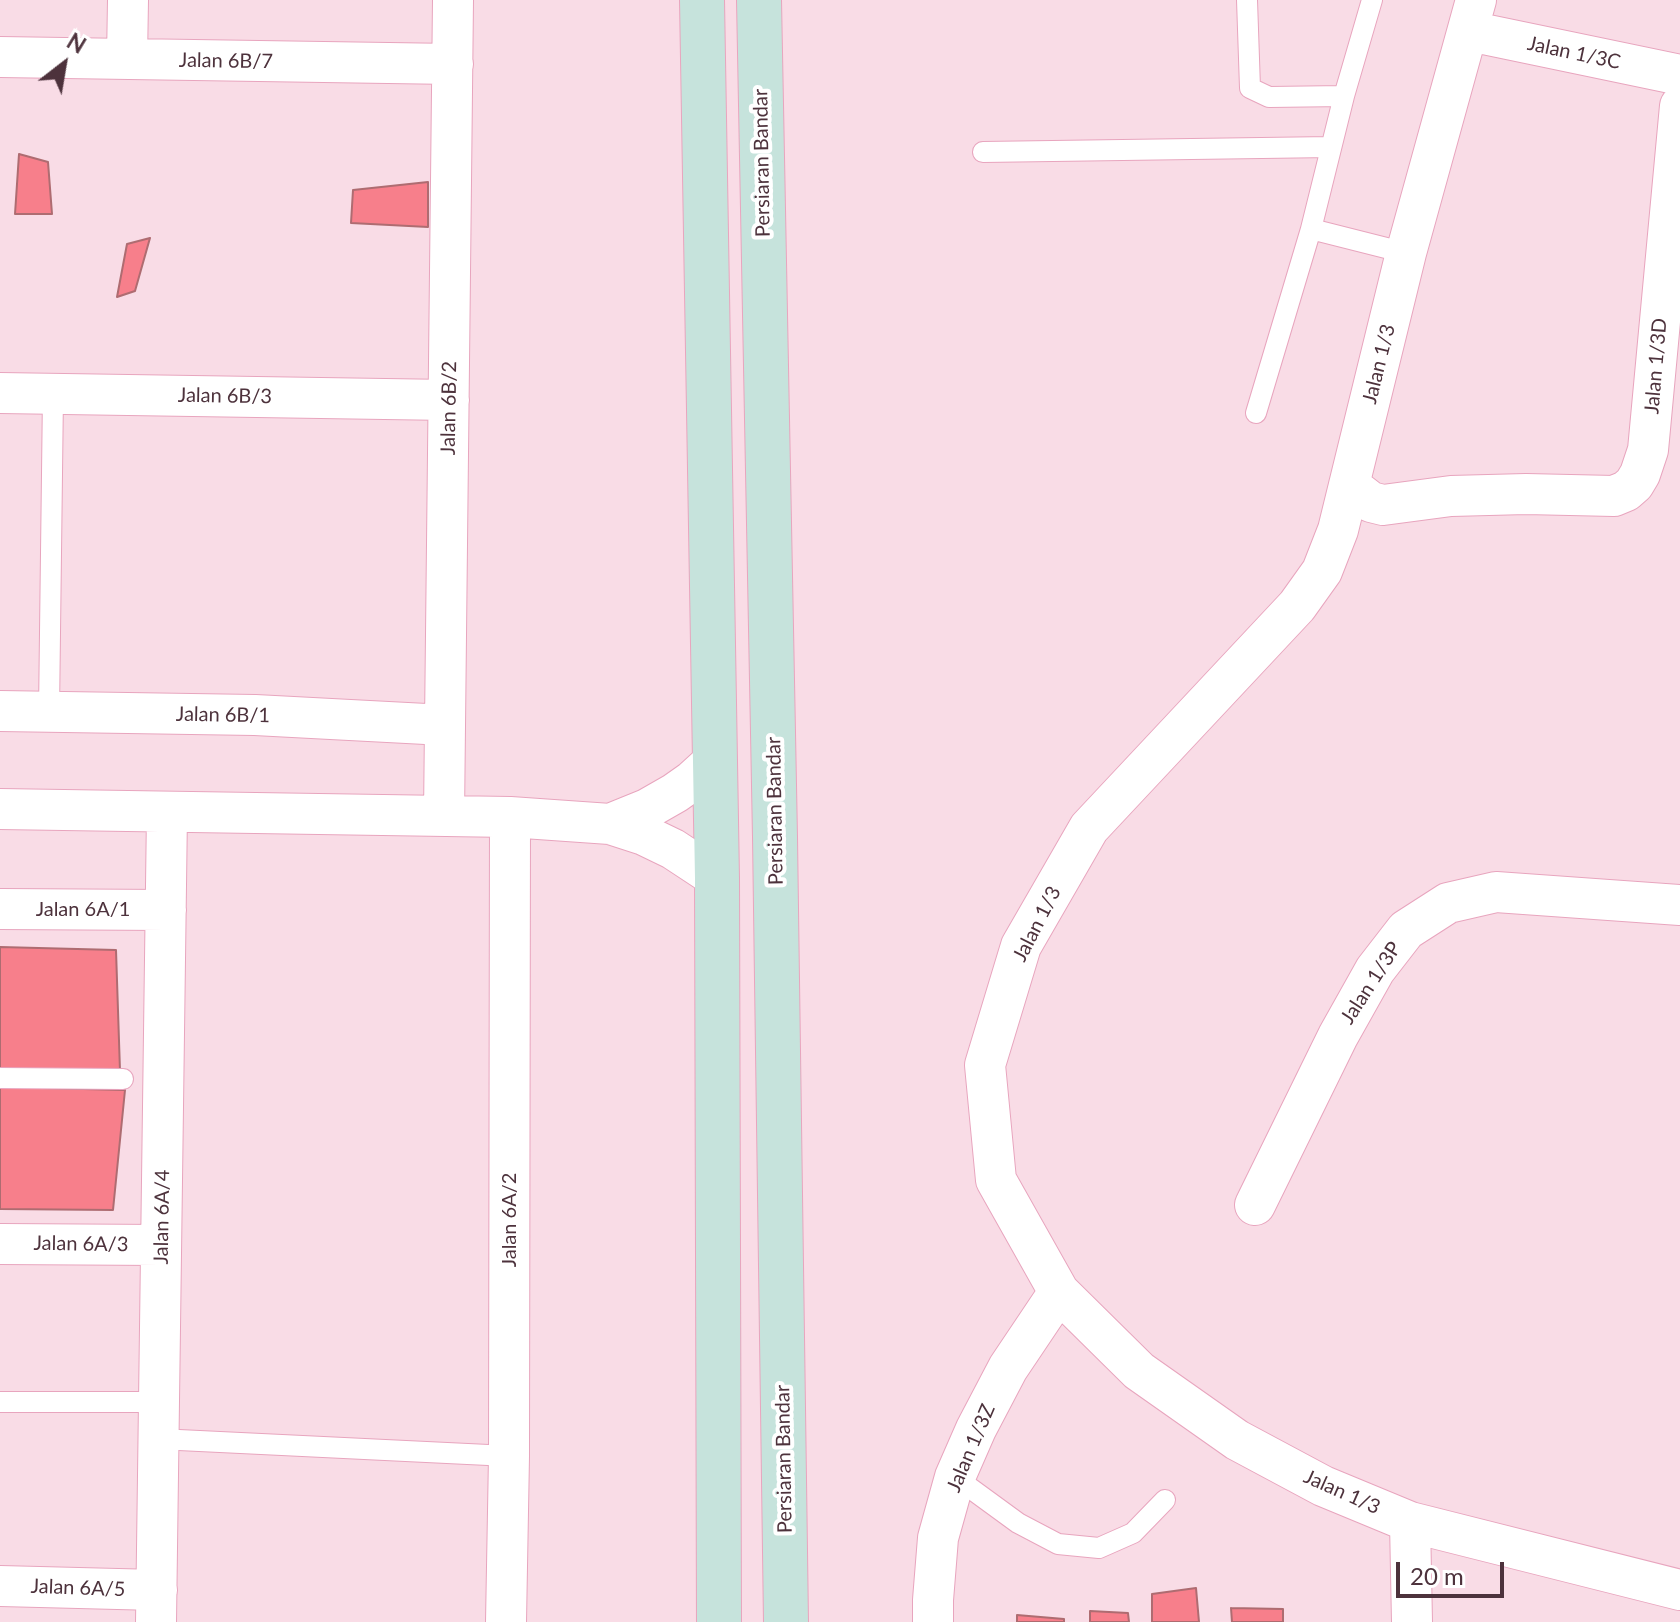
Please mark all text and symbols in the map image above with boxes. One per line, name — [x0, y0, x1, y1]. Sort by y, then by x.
north arrow — [24, 24, 104, 104]
text: N — [62, 27, 91, 59]
street label: Jalan 1/3C — [1525, 31, 1623, 75]
street label: Jalan 6B/7 — [179, 48, 273, 74]
street label: Persiaran Bandar — [749, 89, 775, 237]
street label: Jalan 1/3D — [1640, 317, 1672, 415]
street label: Jalan 1/3 — [1358, 322, 1400, 406]
street label: Jalan 6B/2 — [436, 361, 462, 455]
street label: Jalan 6B/3 — [178, 383, 272, 409]
street label: Jalan 6B/1 — [176, 702, 270, 728]
street label: Persiaran Bandar — [762, 737, 788, 885]
street label: Jalan 1/3 — [1008, 882, 1066, 966]
street label: Jalan 6A/1 — [36, 898, 130, 922]
street label: Jalan 1/3P — [1336, 937, 1406, 1029]
street label: Jalan 6A/4 — [149, 1169, 175, 1265]
street label: Jalan 6A/2 — [498, 1173, 522, 1267]
street label: Jalan 6A/3 — [33, 1231, 129, 1257]
street label: Persiaran Bandar — [771, 1385, 797, 1533]
street label: Jalan 1/3Z — [942, 1400, 1000, 1496]
street label: Jalan 1/3 — [1300, 1465, 1384, 1519]
scale bar — [1400, 1546, 1508, 1596]
text: 20 m — [1410, 1561, 1464, 1590]
street label: Jalan 6A/5 — [30, 1574, 126, 1602]

